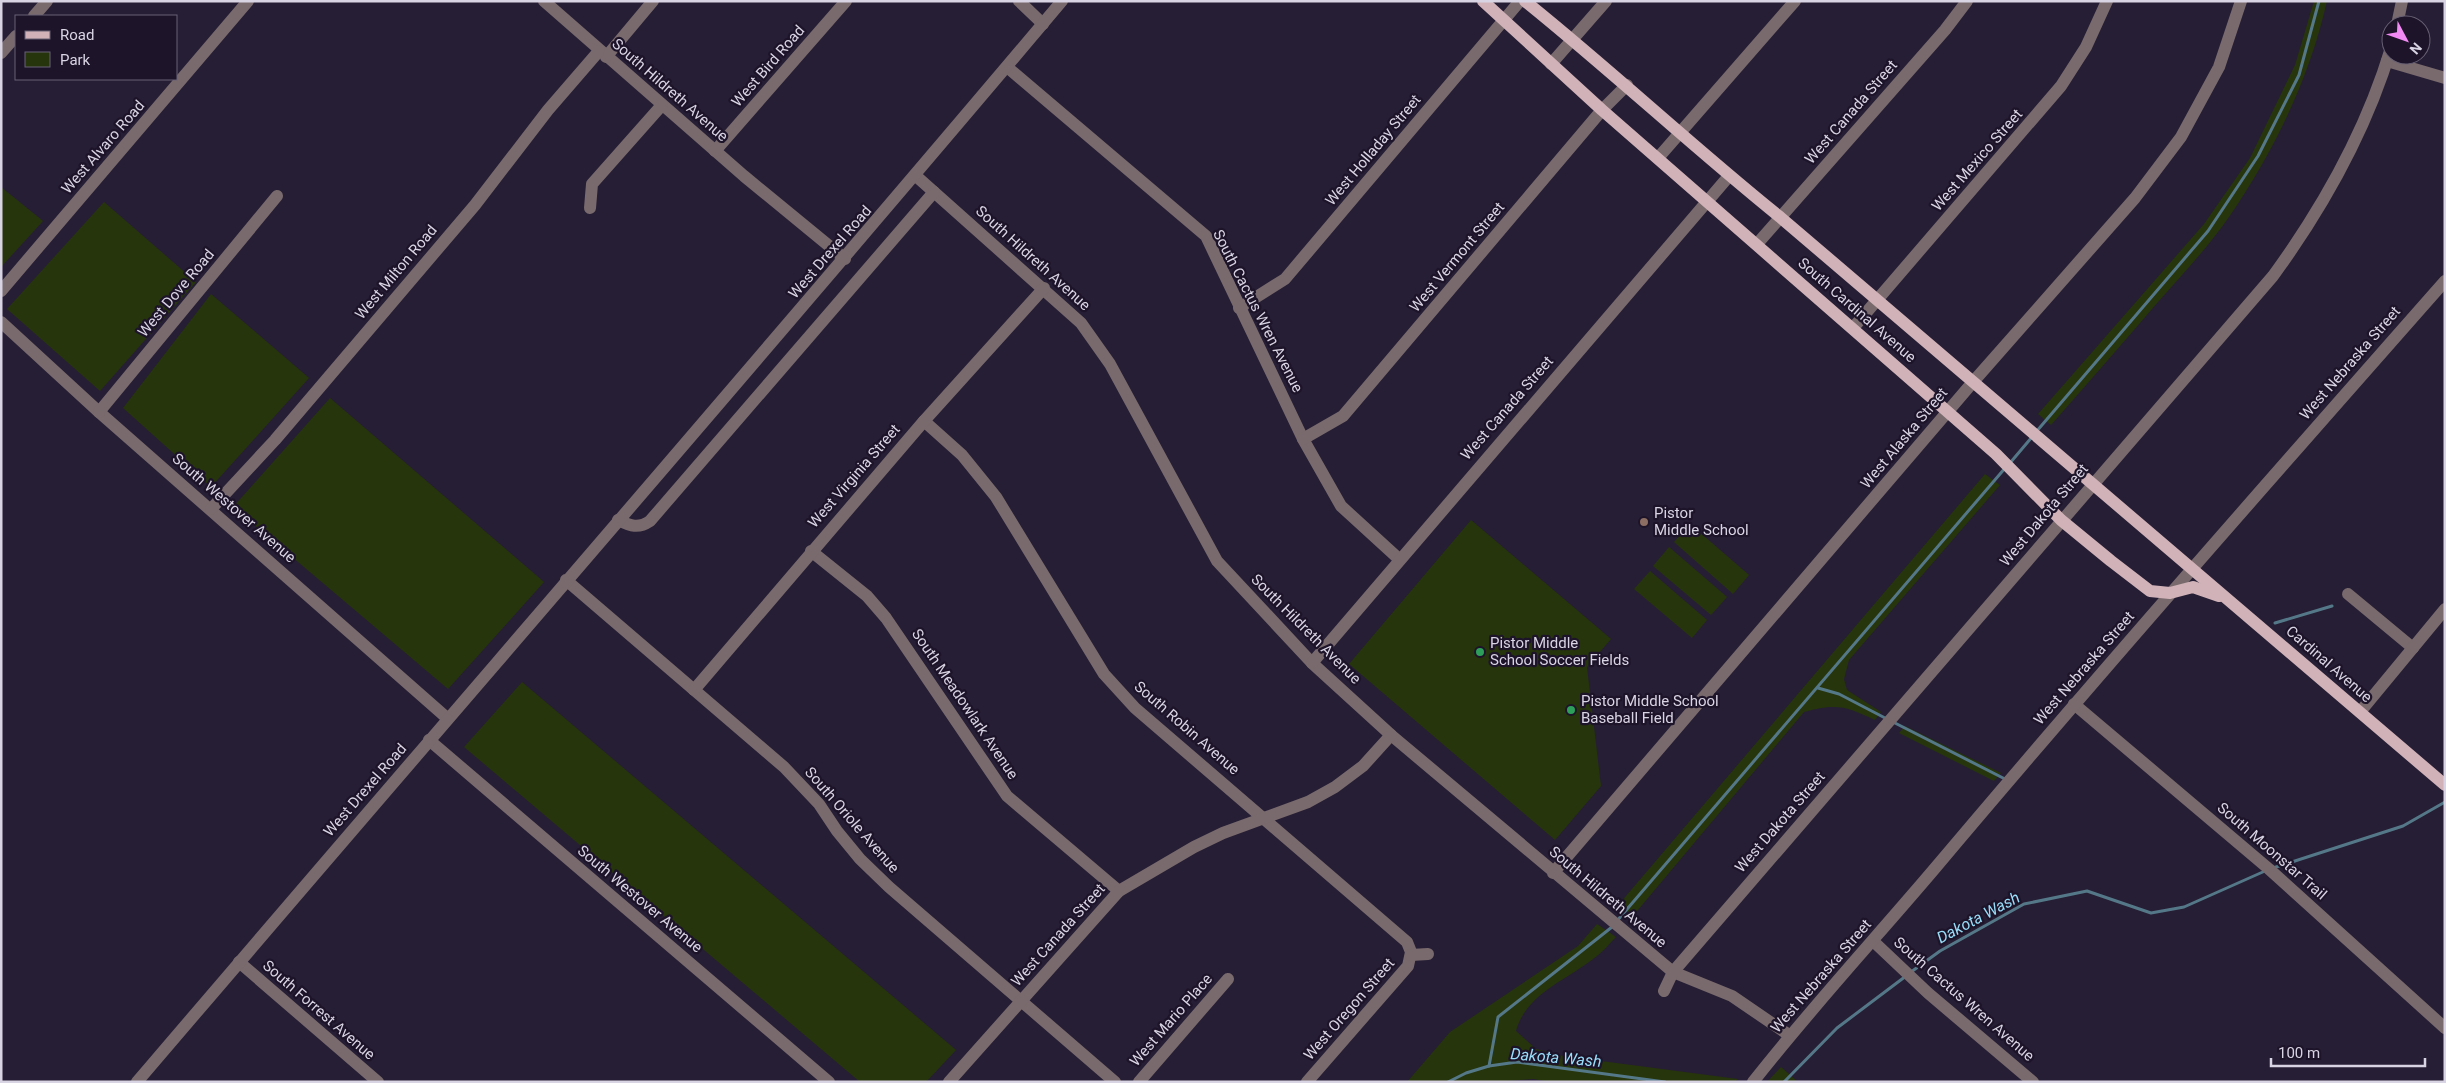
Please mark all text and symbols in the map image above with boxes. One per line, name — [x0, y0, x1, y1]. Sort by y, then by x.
legend — [15, 15, 178, 80]
north arrow — [2381, 15, 2431, 65]
street label: West Bird Road — [728, 22, 808, 110]
text: Road — [60, 26, 94, 44]
street label: South Hildreth Avenue — [608, 35, 732, 145]
text: N — [2407, 40, 2425, 58]
text: Park — [60, 51, 91, 69]
street label: West Canada Street — [1801, 56, 1901, 168]
street label: West Holladay Street — [1321, 91, 1425, 209]
street label: West Alvaro Road — [58, 97, 148, 197]
street label: West Mexico Street — [1928, 105, 2026, 215]
street label: West Vermont Street — [1406, 198, 1508, 316]
street label: West Drexel Road — [785, 202, 875, 302]
street label: South Hildreth Avenue — [972, 202, 1094, 314]
street label: West Milton Road — [351, 221, 441, 323]
street label: South Cactus Wren Avenue — [1209, 227, 1307, 395]
street label: West Dove Road — [134, 245, 218, 341]
street label: South Cardinal Avenue — [1794, 254, 1920, 366]
street label: West Nebraska Street — [2296, 303, 2404, 423]
street label: West Canada Street — [1457, 352, 1557, 464]
street label: West Alaska Street — [1857, 384, 1951, 492]
street label: West Virginia Street — [804, 421, 904, 531]
street label: South Westover Avenue — [169, 450, 299, 567]
street label: West Dakota Street — [1996, 460, 2092, 570]
place label: Pistor Middle School — [1654, 504, 1749, 539]
marker: Pistor Middle School — [1638, 516, 1650, 528]
street label: South Hildreth Avenue — [1247, 570, 1365, 688]
street label: West Nebraska Street — [2030, 608, 2138, 728]
street label: Cardinal Avenue — [2282, 622, 2376, 706]
street label: South Meadowlark Avenue — [908, 625, 1022, 783]
place label: Pistor Middle School Soccer Fields — [1490, 634, 1629, 669]
marker: Pistor Middle School Soccer Fields — [1474, 646, 1486, 658]
street label: South Robin Avenue — [1131, 677, 1243, 779]
place label: Pistor Middle School Baseball Field — [1581, 692, 1719, 727]
marker: Pistor Middle School Baseball Field — [1565, 704, 1577, 716]
street label: West Drexel Road — [320, 740, 410, 840]
street label: South Oriole Avenue — [801, 763, 903, 877]
street label: West Dakota Street — [1731, 768, 1829, 876]
street label: South Moonstar Trail — [2214, 799, 2330, 903]
street label: South Westover Avenue — [574, 841, 706, 957]
street label: South Hildreth Avenue — [1546, 843, 1670, 951]
street label: West Canada Street — [1007, 880, 1109, 990]
water label: Dakota Wash — [1933, 888, 2023, 947]
street label: West Nebraska Street — [1767, 916, 1875, 1036]
street label: South Cactus Wren Avenue — [1890, 933, 2038, 1065]
street label: West Oregon Street — [1300, 954, 1398, 1064]
street label: South Forrest Avenue — [259, 956, 379, 1064]
street label: West Mario Place — [1126, 970, 1216, 1070]
scale bar — [2271, 1036, 2425, 1068]
water label: Dakota Wash — [1510, 1044, 1602, 1071]
text: 100 m — [2278, 1044, 2320, 1062]

